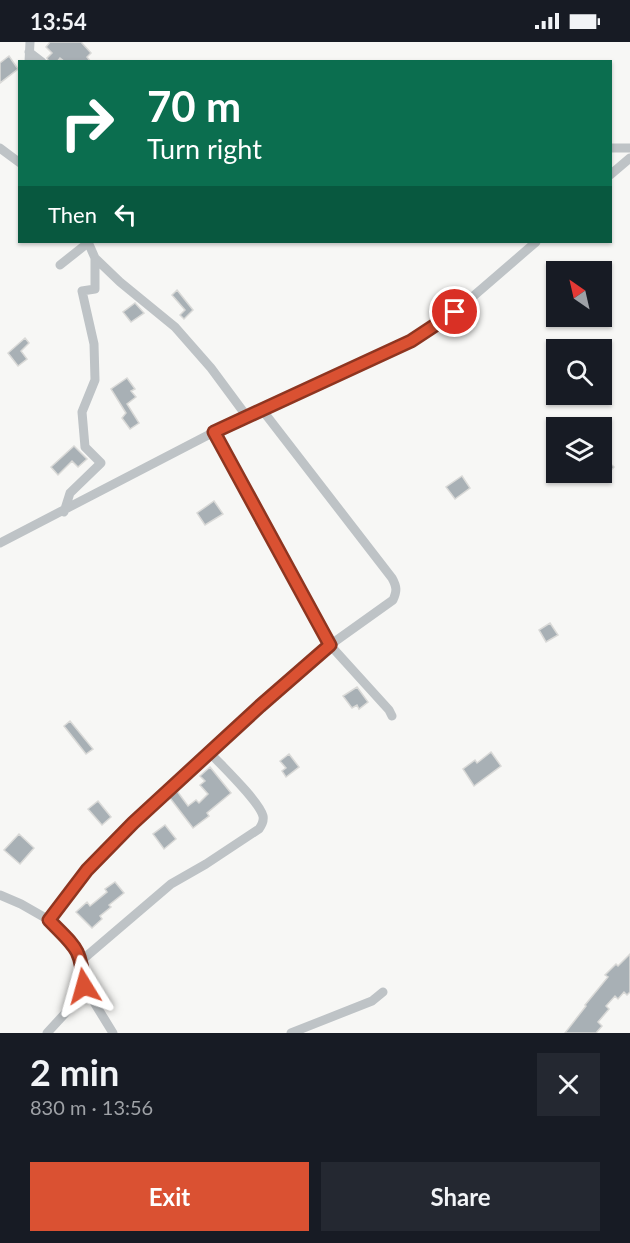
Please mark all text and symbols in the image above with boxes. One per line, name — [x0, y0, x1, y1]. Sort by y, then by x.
text: 13:54 — [30, 8, 87, 35]
text: 70 m — [147, 81, 241, 131]
icon: right — [48, 84, 126, 162]
text: Turn right — [147, 132, 262, 165]
icon: left — [109, 198, 142, 231]
text: Then — [48, 201, 97, 228]
north arrow — [546, 261, 612, 327]
map controls — [546, 261, 612, 483]
pin — [429, 286, 480, 337]
icon: arrive — [438, 295, 471, 328]
button: search — [546, 339, 612, 405]
button: layers — [546, 417, 612, 483]
position arrow — [52, 954, 116, 1018]
text: 2 min — [30, 1050, 119, 1094]
button: close — [537, 1053, 600, 1116]
text: 830 m · 13:56 — [30, 1095, 153, 1119]
button: Exit — [30, 1162, 309, 1231]
button: Share — [321, 1162, 600, 1231]

